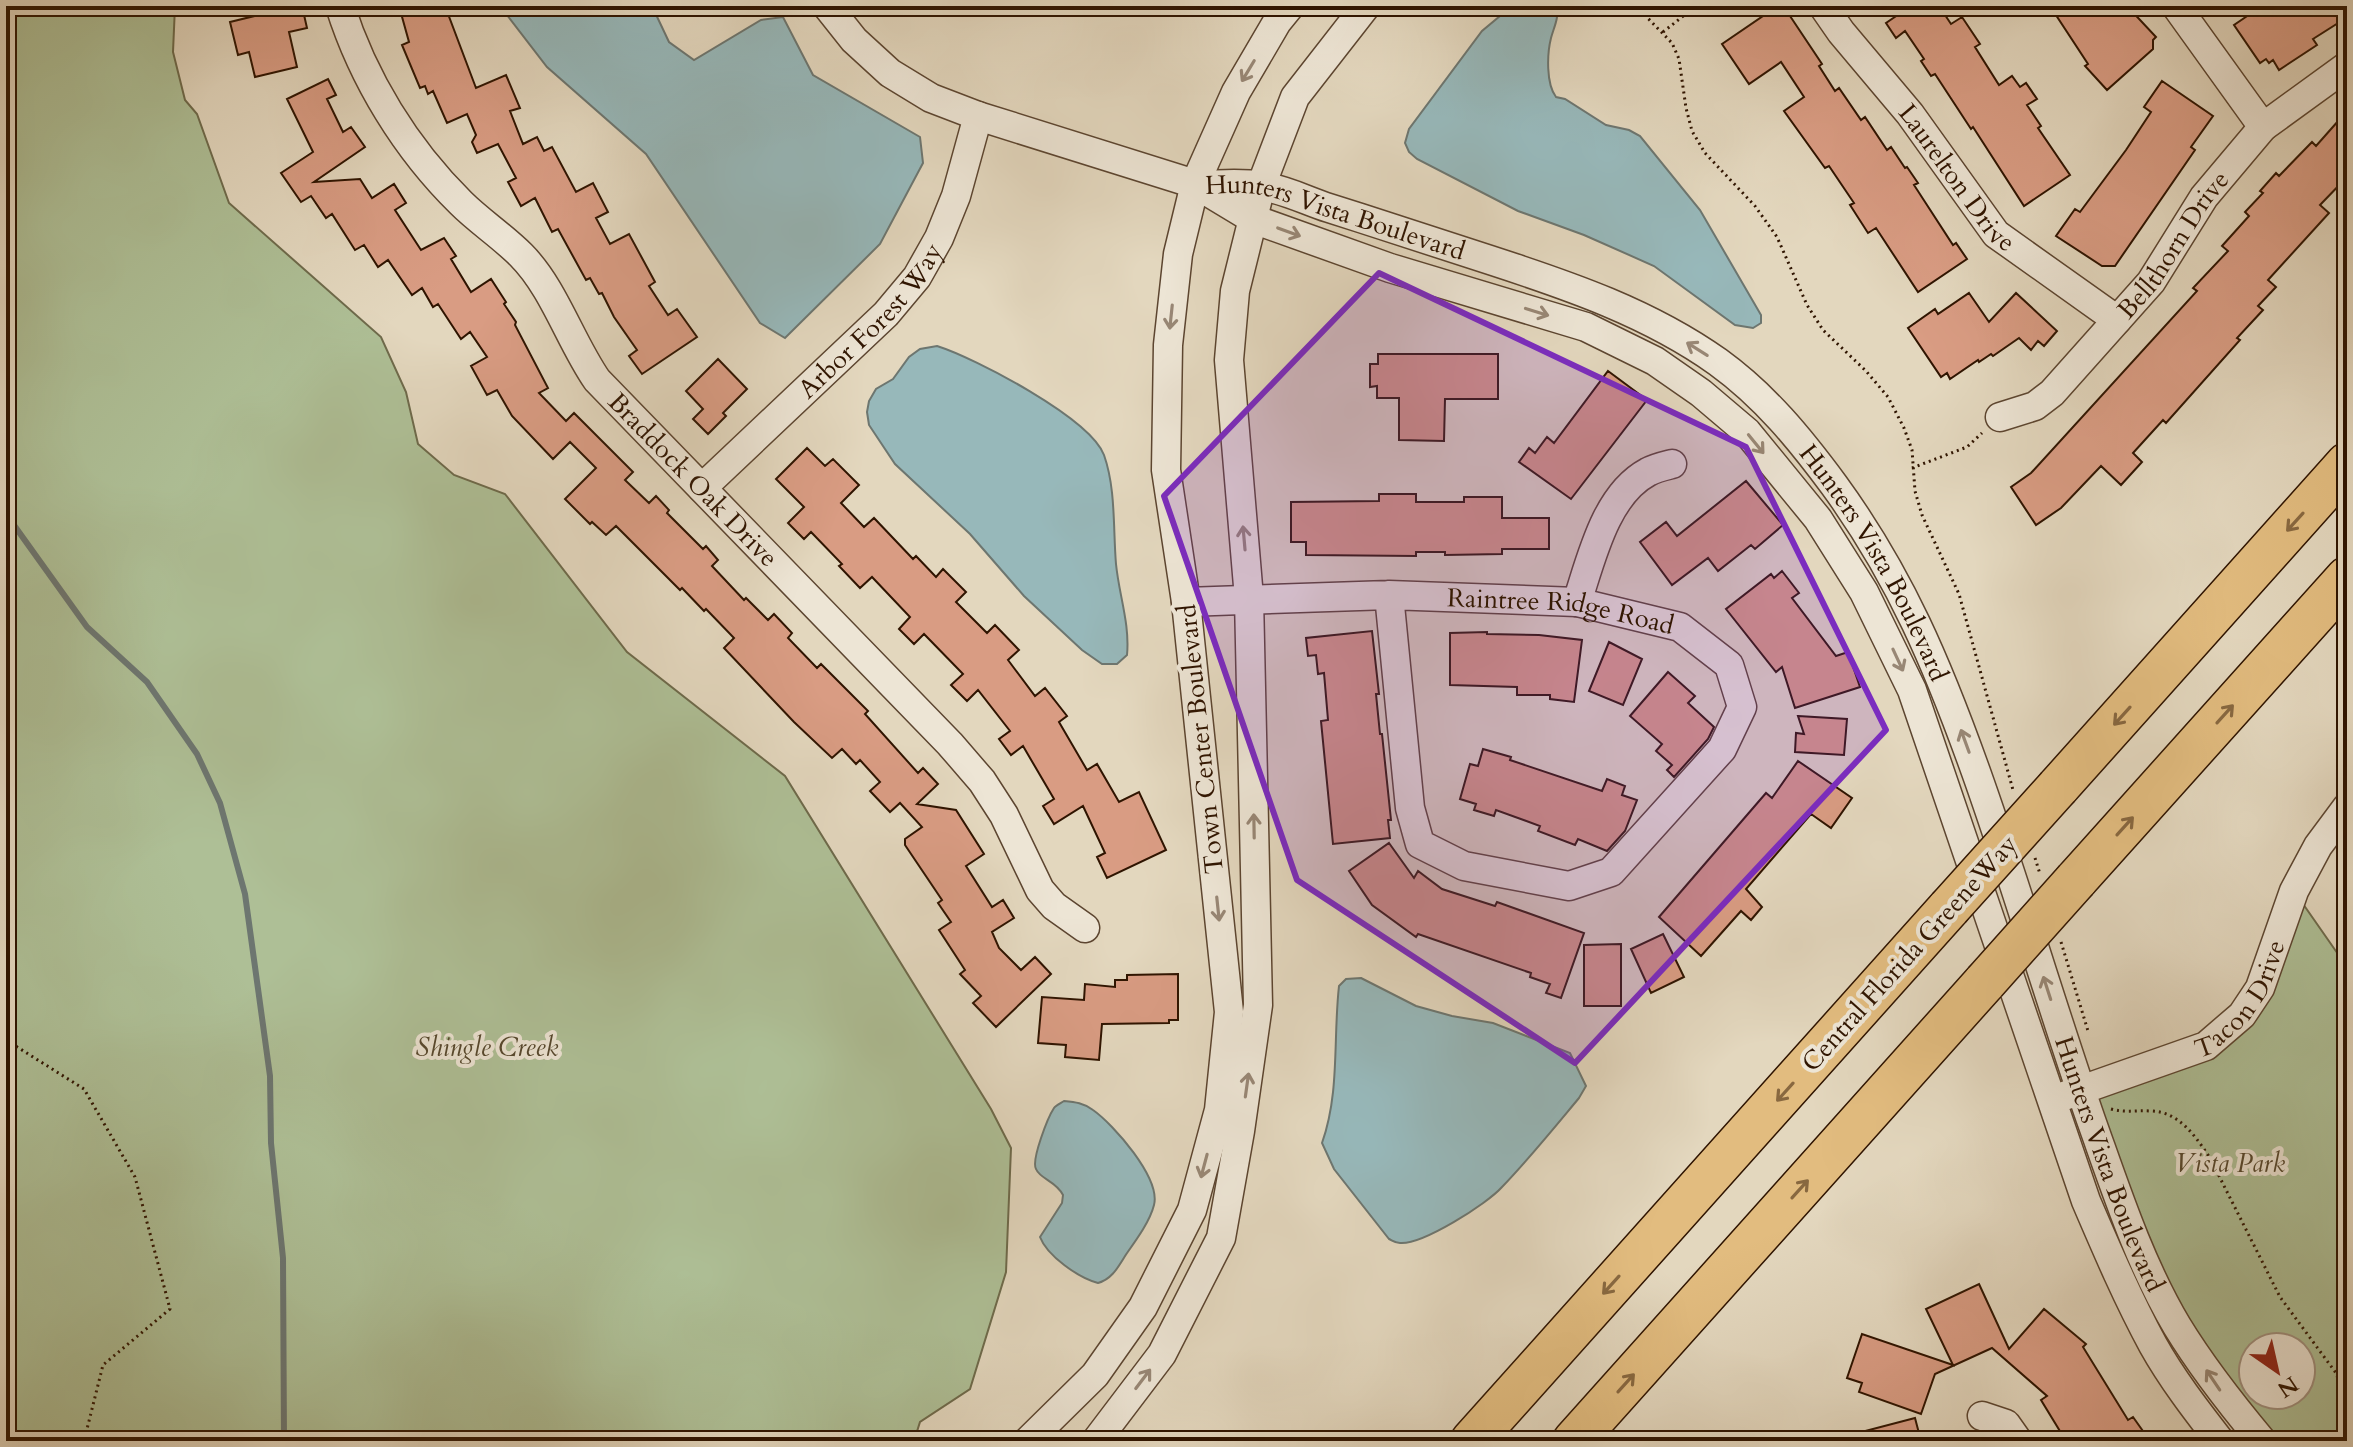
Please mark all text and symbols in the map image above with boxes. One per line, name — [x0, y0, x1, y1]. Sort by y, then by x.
one-way arrow — [1240, 59, 1256, 82]
street label: Laurelton Drive — [1891, 96, 2022, 260]
street label: Bellthorn Drive — [2109, 163, 2237, 326]
street label: Hunters Vista Boulevard — [1204, 167, 1470, 269]
one-way arrow — [1276, 226, 1301, 240]
street label: Arbor Forest Way — [790, 237, 951, 406]
one-way arrow — [1163, 303, 1178, 330]
one-way arrow — [1523, 305, 1549, 320]
one-way arrow — [1686, 340, 1709, 356]
street label: Braddock Oak Drive — [600, 385, 786, 575]
one-way arrow — [1747, 433, 1765, 454]
street label: Hunters Vista Boulevard — [1791, 437, 1956, 687]
one-way arrow — [2286, 512, 2304, 532]
one-way arrow — [1236, 526, 1251, 552]
street label: Raintree Ridge Road — [1446, 580, 1678, 643]
street label: Town Center Boulevard — [1169, 602, 1232, 875]
one-way arrow — [1892, 648, 1907, 672]
one-way arrow — [2216, 704, 2234, 724]
one-way arrow — [2112, 706, 2131, 726]
one-way arrow — [1957, 729, 1971, 754]
one-way arrow — [1246, 813, 1262, 840]
one-way arrow — [2115, 817, 2133, 837]
street label: Central Florida GreeneWay — [1794, 827, 2025, 1079]
one-way arrow — [1211, 895, 1226, 922]
street label: Tacon Drive — [2190, 935, 2294, 1067]
one-way arrow — [2039, 975, 2054, 1000]
park label: Shingle Creek — [416, 1030, 559, 1065]
street label: Hunters Vista Boulevard — [2046, 1032, 2173, 1298]
one-way arrow — [1239, 1073, 1254, 1099]
one-way arrow — [1776, 1081, 1794, 1101]
park label: Vista Park — [2175, 1146, 2285, 1181]
one-way arrow — [1195, 1153, 1210, 1179]
one-way arrow — [1790, 1180, 1808, 1200]
one-way arrow — [1603, 1275, 1621, 1295]
north arrow — [2237, 1331, 2317, 1411]
one-way arrow — [1135, 1369, 1152, 1390]
text: N — [2271, 1369, 2304, 1405]
one-way arrow — [2204, 1370, 2221, 1392]
one-way arrow — [1617, 1373, 1635, 1393]

